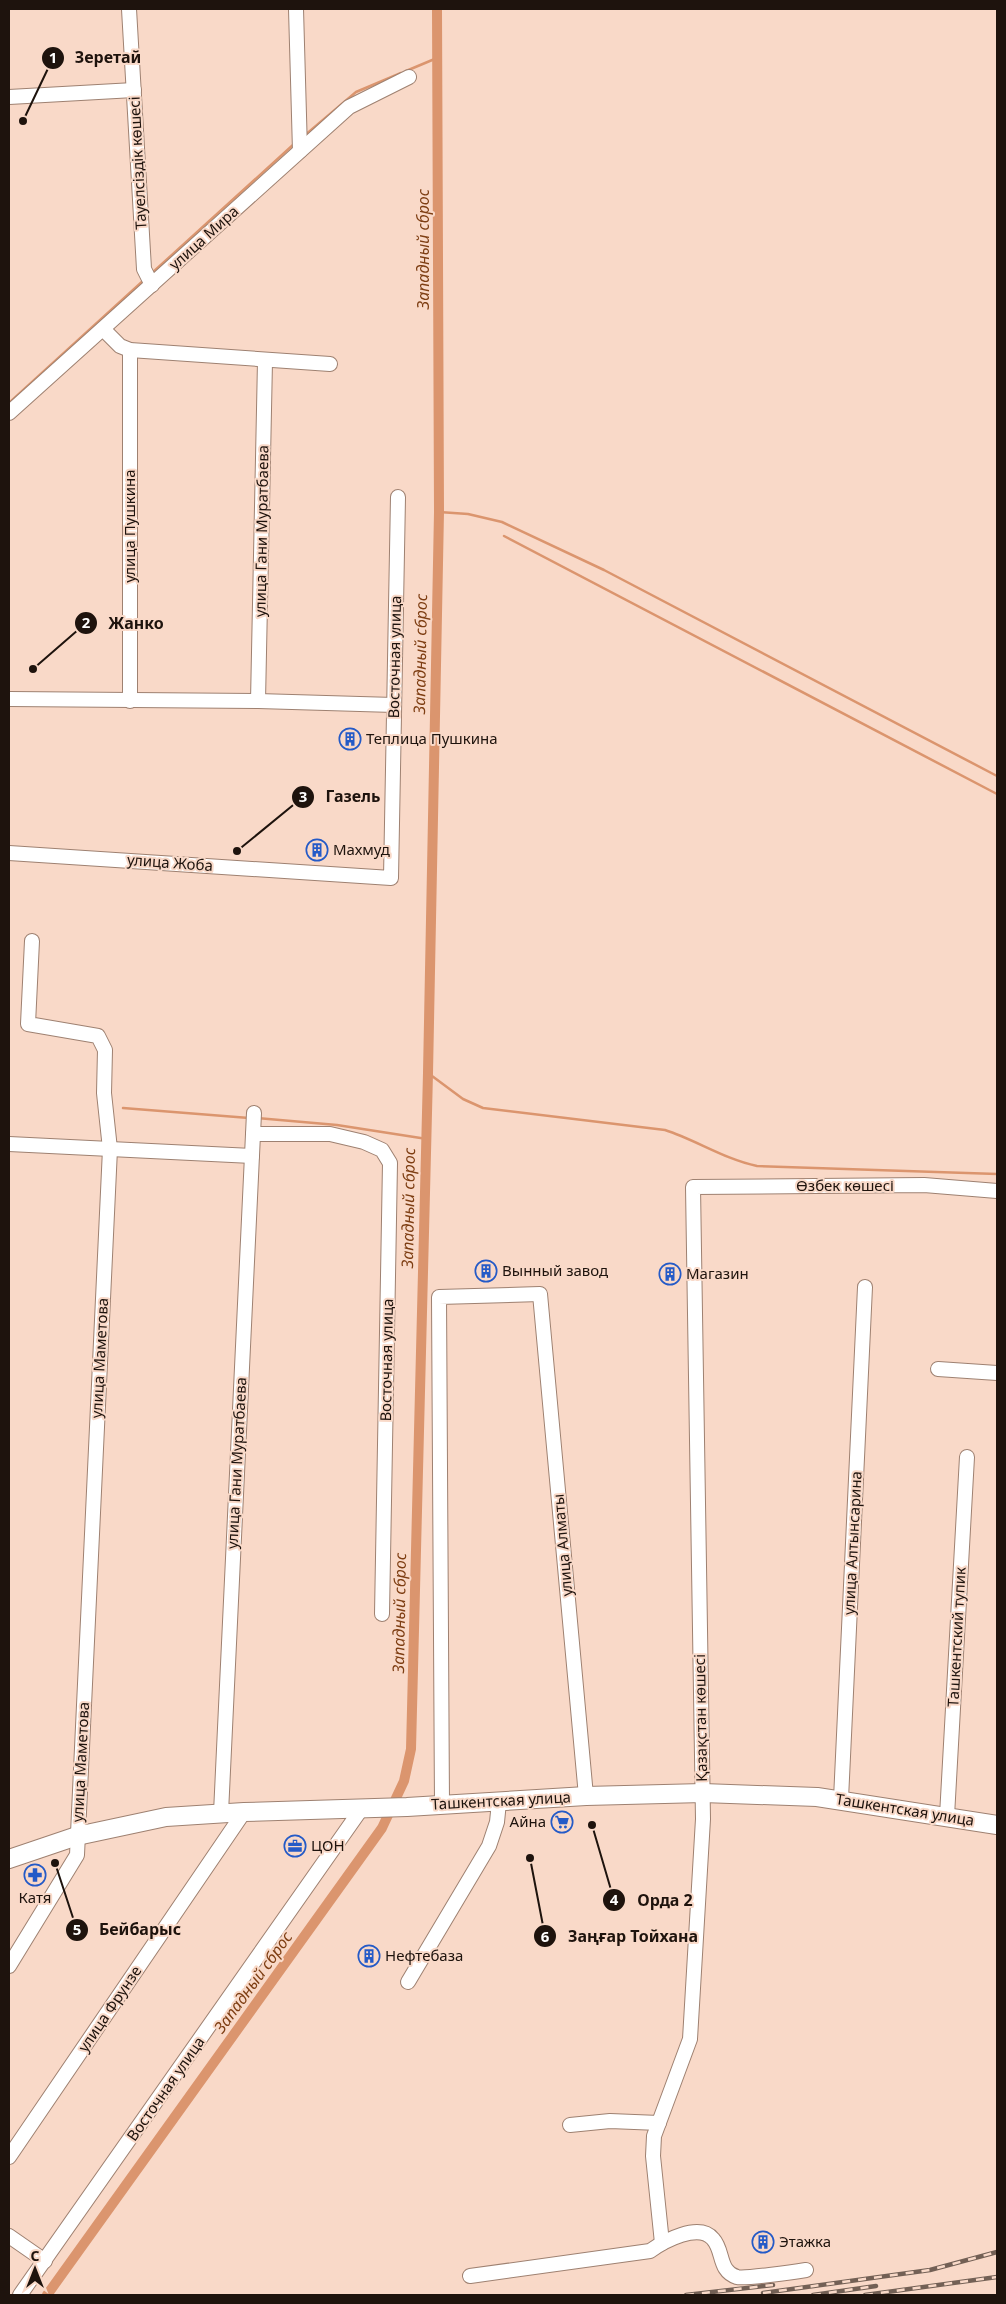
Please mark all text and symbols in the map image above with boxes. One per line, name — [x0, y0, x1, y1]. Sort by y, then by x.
callout: Зеретай — [40, 42, 152, 73]
text: Зеретай — [75, 46, 141, 68]
text: 1 — [49, 47, 57, 67]
street label: Тауелсіздік көшесі — [124, 96, 150, 230]
water label: Западный сброс — [412, 188, 434, 310]
street label: улица Мира — [164, 201, 242, 274]
street label: улица Гани Муратбаева — [249, 445, 273, 617]
street label: улица Пушкина — [119, 469, 139, 583]
water label: Западный сброс — [408, 593, 432, 715]
street label: Восточная улица — [383, 595, 405, 719]
callout: Жанко — [74, 608, 174, 639]
text: 2 — [82, 612, 91, 632]
text: Жанко — [108, 612, 164, 634]
building icon: Теплица Пушкина — [338, 727, 362, 751]
place label: Теплица Пушкина — [366, 728, 498, 748]
callout: Газель — [290, 781, 390, 812]
text: Газель — [326, 785, 380, 807]
text: 3 — [299, 786, 307, 806]
building icon: Махмуд — [305, 838, 329, 862]
place label: Махмуд — [333, 839, 390, 859]
street label: улица Жоба — [127, 849, 214, 875]
water label: Западный сброс — [396, 1147, 420, 1269]
street label: Өзбек көшесі — [796, 1175, 894, 1195]
building icon: Вынный завод — [474, 1259, 498, 1283]
place label: Вынный завод — [502, 1260, 608, 1280]
building icon: Магазин — [658, 1262, 682, 1286]
place label: Магазин — [686, 1263, 749, 1283]
street label: улица Маметова — [86, 1297, 112, 1419]
street label: Восточная улица — [375, 1298, 397, 1422]
street label: улица Гани Муратбаева — [222, 1376, 250, 1549]
street label: улица Алтынсарина — [838, 1470, 866, 1615]
street label: улица Алматы — [548, 1493, 576, 1597]
water label: Западный сброс — [387, 1552, 411, 1674]
street label: Ташкентский тупик — [942, 1566, 970, 1708]
street label: Қазақстан көшесі — [689, 1654, 711, 1782]
street label: улица Маметова — [67, 1701, 93, 1823]
street label: Ташкентская улица — [431, 1786, 571, 1814]
street label: Ташкентская улица — [834, 1788, 976, 1830]
supermarket icon: Айна — [550, 1810, 574, 1834]
place label: Айна — [510, 1811, 546, 1831]
office icon: ЦОН — [283, 1834, 307, 1858]
place label: ЦОН — [311, 1835, 345, 1855]
pharmacy icon: Катя — [23, 1863, 47, 1887]
callout: Орда 2 — [602, 1885, 702, 1916]
place label: Катя — [18, 1887, 52, 1907]
text: 4 — [610, 1889, 619, 1909]
text: Орда 2 — [637, 1889, 693, 1911]
callout: Бейбарыс — [64, 1914, 191, 1945]
text: Бейбарыс — [99, 1918, 181, 1940]
text: 5 — [73, 1919, 81, 1939]
callout: Заңғар Тойхана — [533, 1921, 708, 1952]
text: Заңғар Тойхана — [568, 1925, 698, 1947]
water label: Западный сброс — [208, 1926, 298, 2038]
text: 6 — [541, 1926, 550, 1946]
building icon: Нефтебаза — [357, 1944, 381, 1968]
place label: Нефтебаза — [385, 1945, 463, 1965]
street label: улица Фрунзе — [73, 1961, 145, 2055]
street label: Восточная улица — [122, 2032, 209, 2145]
building icon: Этажка — [751, 2230, 775, 2254]
place label: Этажка — [779, 2231, 831, 2251]
north arrow — [10, 2244, 60, 2294]
text: С — [30, 2246, 40, 2265]

